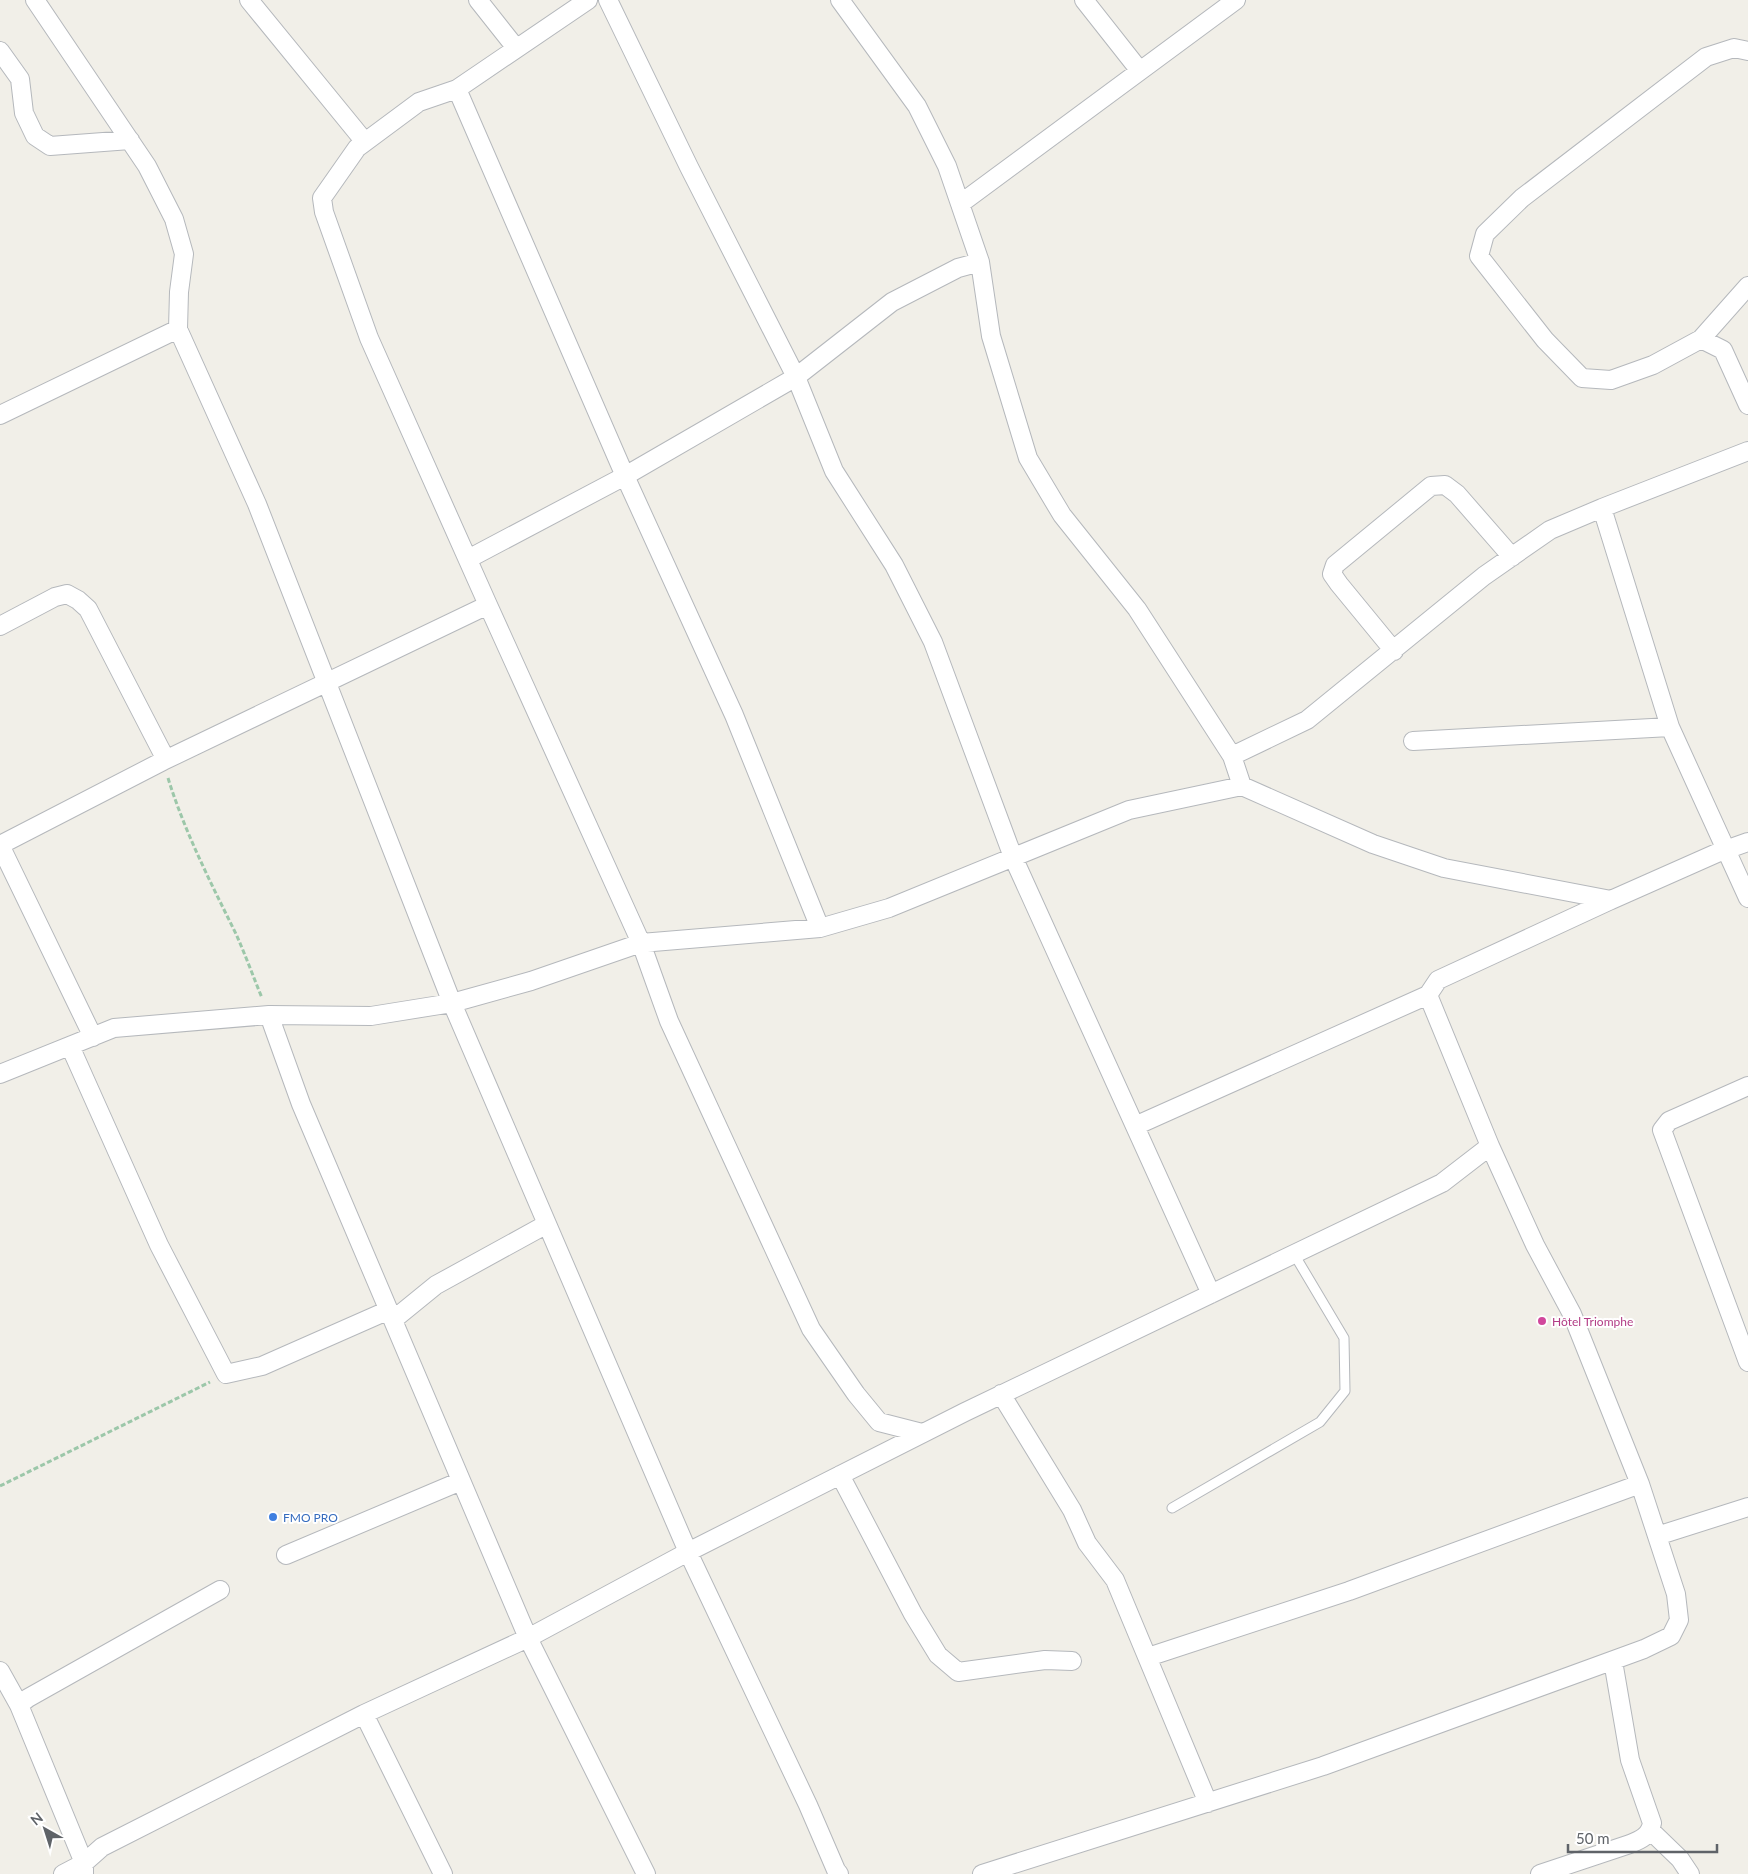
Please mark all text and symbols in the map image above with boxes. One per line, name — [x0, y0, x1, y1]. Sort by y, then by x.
place label: Hôtel Triomphe — [1552, 1314, 1633, 1329]
marker: Hôtel Triomphe — [1536, 1315, 1548, 1327]
place label: FMO PRO — [283, 1510, 338, 1525]
marker: FMO PRO — [267, 1511, 279, 1523]
north arrow — [20, 1804, 70, 1854]
text: N — [27, 1809, 46, 1829]
scale bar — [1568, 1822, 1717, 1854]
text: 50 m — [1576, 1829, 1610, 1847]

